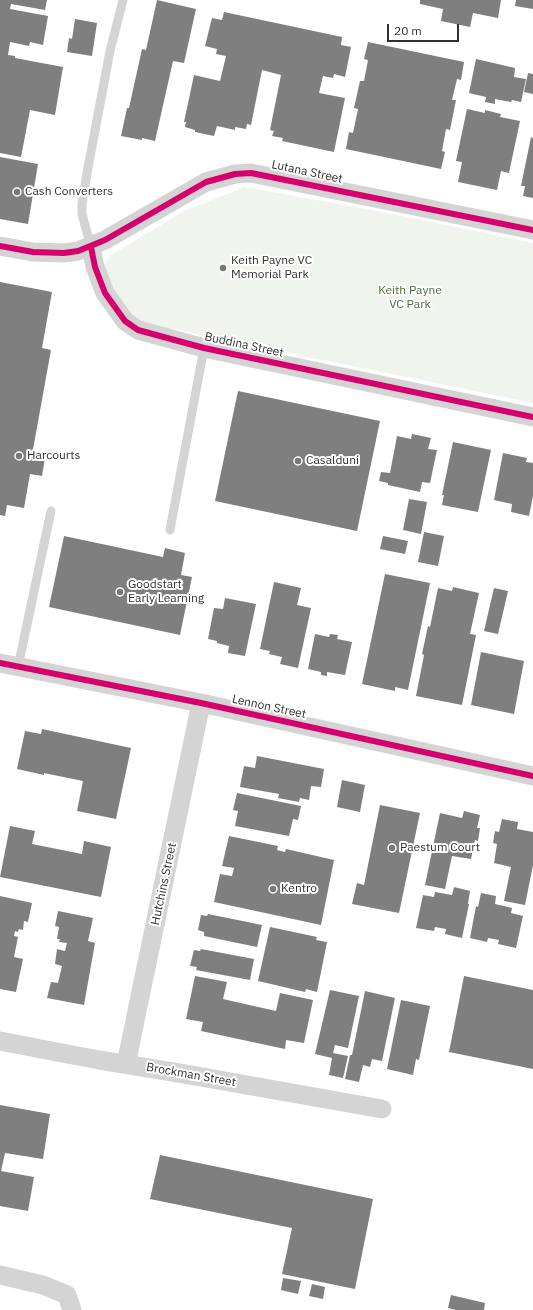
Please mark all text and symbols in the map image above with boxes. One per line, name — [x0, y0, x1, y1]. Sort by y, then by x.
scale bar — [389, 16, 461, 42]
text: 20 m — [394, 23, 422, 38]
street label: Lutana Street — [270, 157, 344, 187]
place label: Cash Converters — [25, 185, 113, 199]
marker: Cash Converters — [12, 187, 22, 197]
place label: Keith Payne VC Memorial Park — [231, 254, 312, 282]
marker: Keith Payne VC Memorial Park — [218, 263, 228, 273]
park label: Keith Payne VC Park — [378, 284, 442, 312]
street label: Buddina Street — [203, 330, 285, 360]
place label: Harcourts — [27, 449, 80, 463]
marker: Harcourts — [14, 451, 24, 461]
place label: Casalduni — [306, 454, 359, 468]
marker: Casalduni — [293, 456, 303, 466]
place label: Goodstart Early Learning — [128, 578, 204, 606]
marker: Goodstart Early Learning — [115, 587, 125, 597]
street label: Lennon Street — [231, 692, 307, 722]
place label: Paestum Court — [400, 841, 480, 855]
street label: Hutchins Street — [148, 842, 180, 926]
marker: Paestum Court — [387, 843, 397, 853]
place label: Kentro — [281, 882, 317, 896]
marker: Kentro — [268, 884, 278, 894]
street label: Brockman Street — [145, 1060, 237, 1090]

